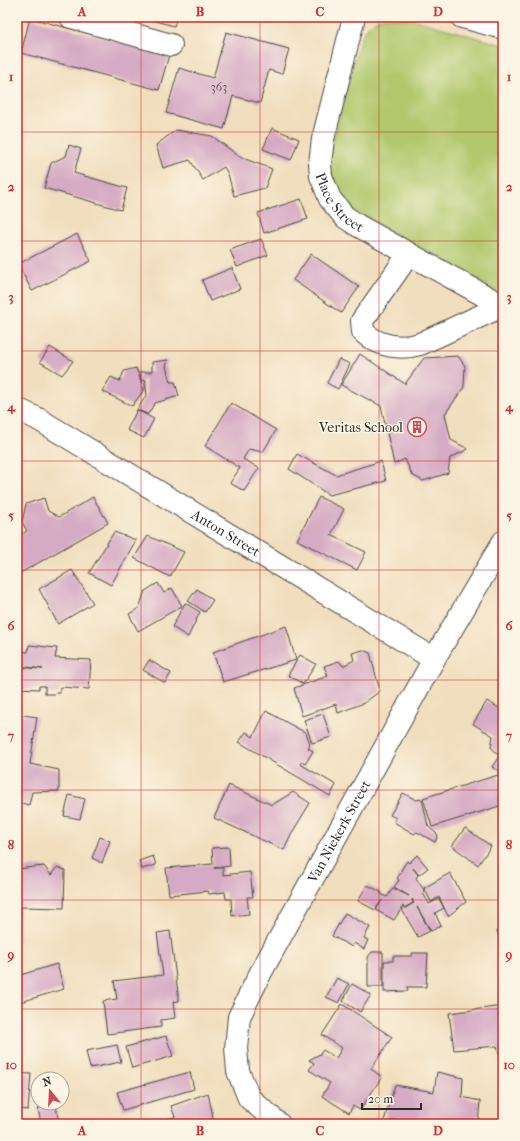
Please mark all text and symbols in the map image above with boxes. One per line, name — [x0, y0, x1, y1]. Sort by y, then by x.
text: A — [77, 4, 87, 19]
text: B — [196, 4, 205, 19]
text: C — [316, 4, 325, 19]
text: D — [433, 4, 443, 19]
text: 1 — [9, 69, 14, 84]
text: 1 — [507, 69, 512, 84]
house number: 363 — [211, 80, 227, 94]
street label: Place Street — [312, 170, 367, 236]
text: 2 — [8, 179, 15, 194]
text: 2 — [506, 179, 513, 194]
text: 3 — [8, 289, 14, 305]
text: 3 — [506, 289, 512, 305]
text: 4 — [6, 399, 16, 415]
text: 4 — [504, 399, 514, 415]
building icon: Veritas School — [406, 416, 428, 438]
place label: Veritas School — [318, 419, 403, 436]
street label: Anton Street — [188, 505, 263, 560]
text: 5 — [8, 508, 14, 523]
text: 5 — [506, 508, 512, 523]
text: 6 — [7, 618, 15, 633]
text: 6 — [505, 618, 513, 633]
text: 7 — [7, 728, 15, 743]
text: 7 — [505, 728, 513, 743]
street label: Van Niekerk Street — [303, 777, 374, 886]
text: 8 — [8, 837, 15, 852]
text: 8 — [506, 837, 513, 852]
text: 9 — [7, 947, 15, 963]
text: 9 — [505, 947, 513, 963]
text: 10 — [5, 1057, 17, 1072]
text: 10 — [503, 1057, 515, 1072]
north arrow — [30, 1071, 70, 1111]
text: N — [41, 1074, 54, 1089]
scale bar — [362, 1085, 421, 1111]
text: 20 m — [368, 1092, 393, 1106]
text: A — [77, 1123, 87, 1138]
text: B — [196, 1123, 205, 1138]
text: C — [316, 1123, 325, 1138]
text: D — [433, 1123, 443, 1138]

